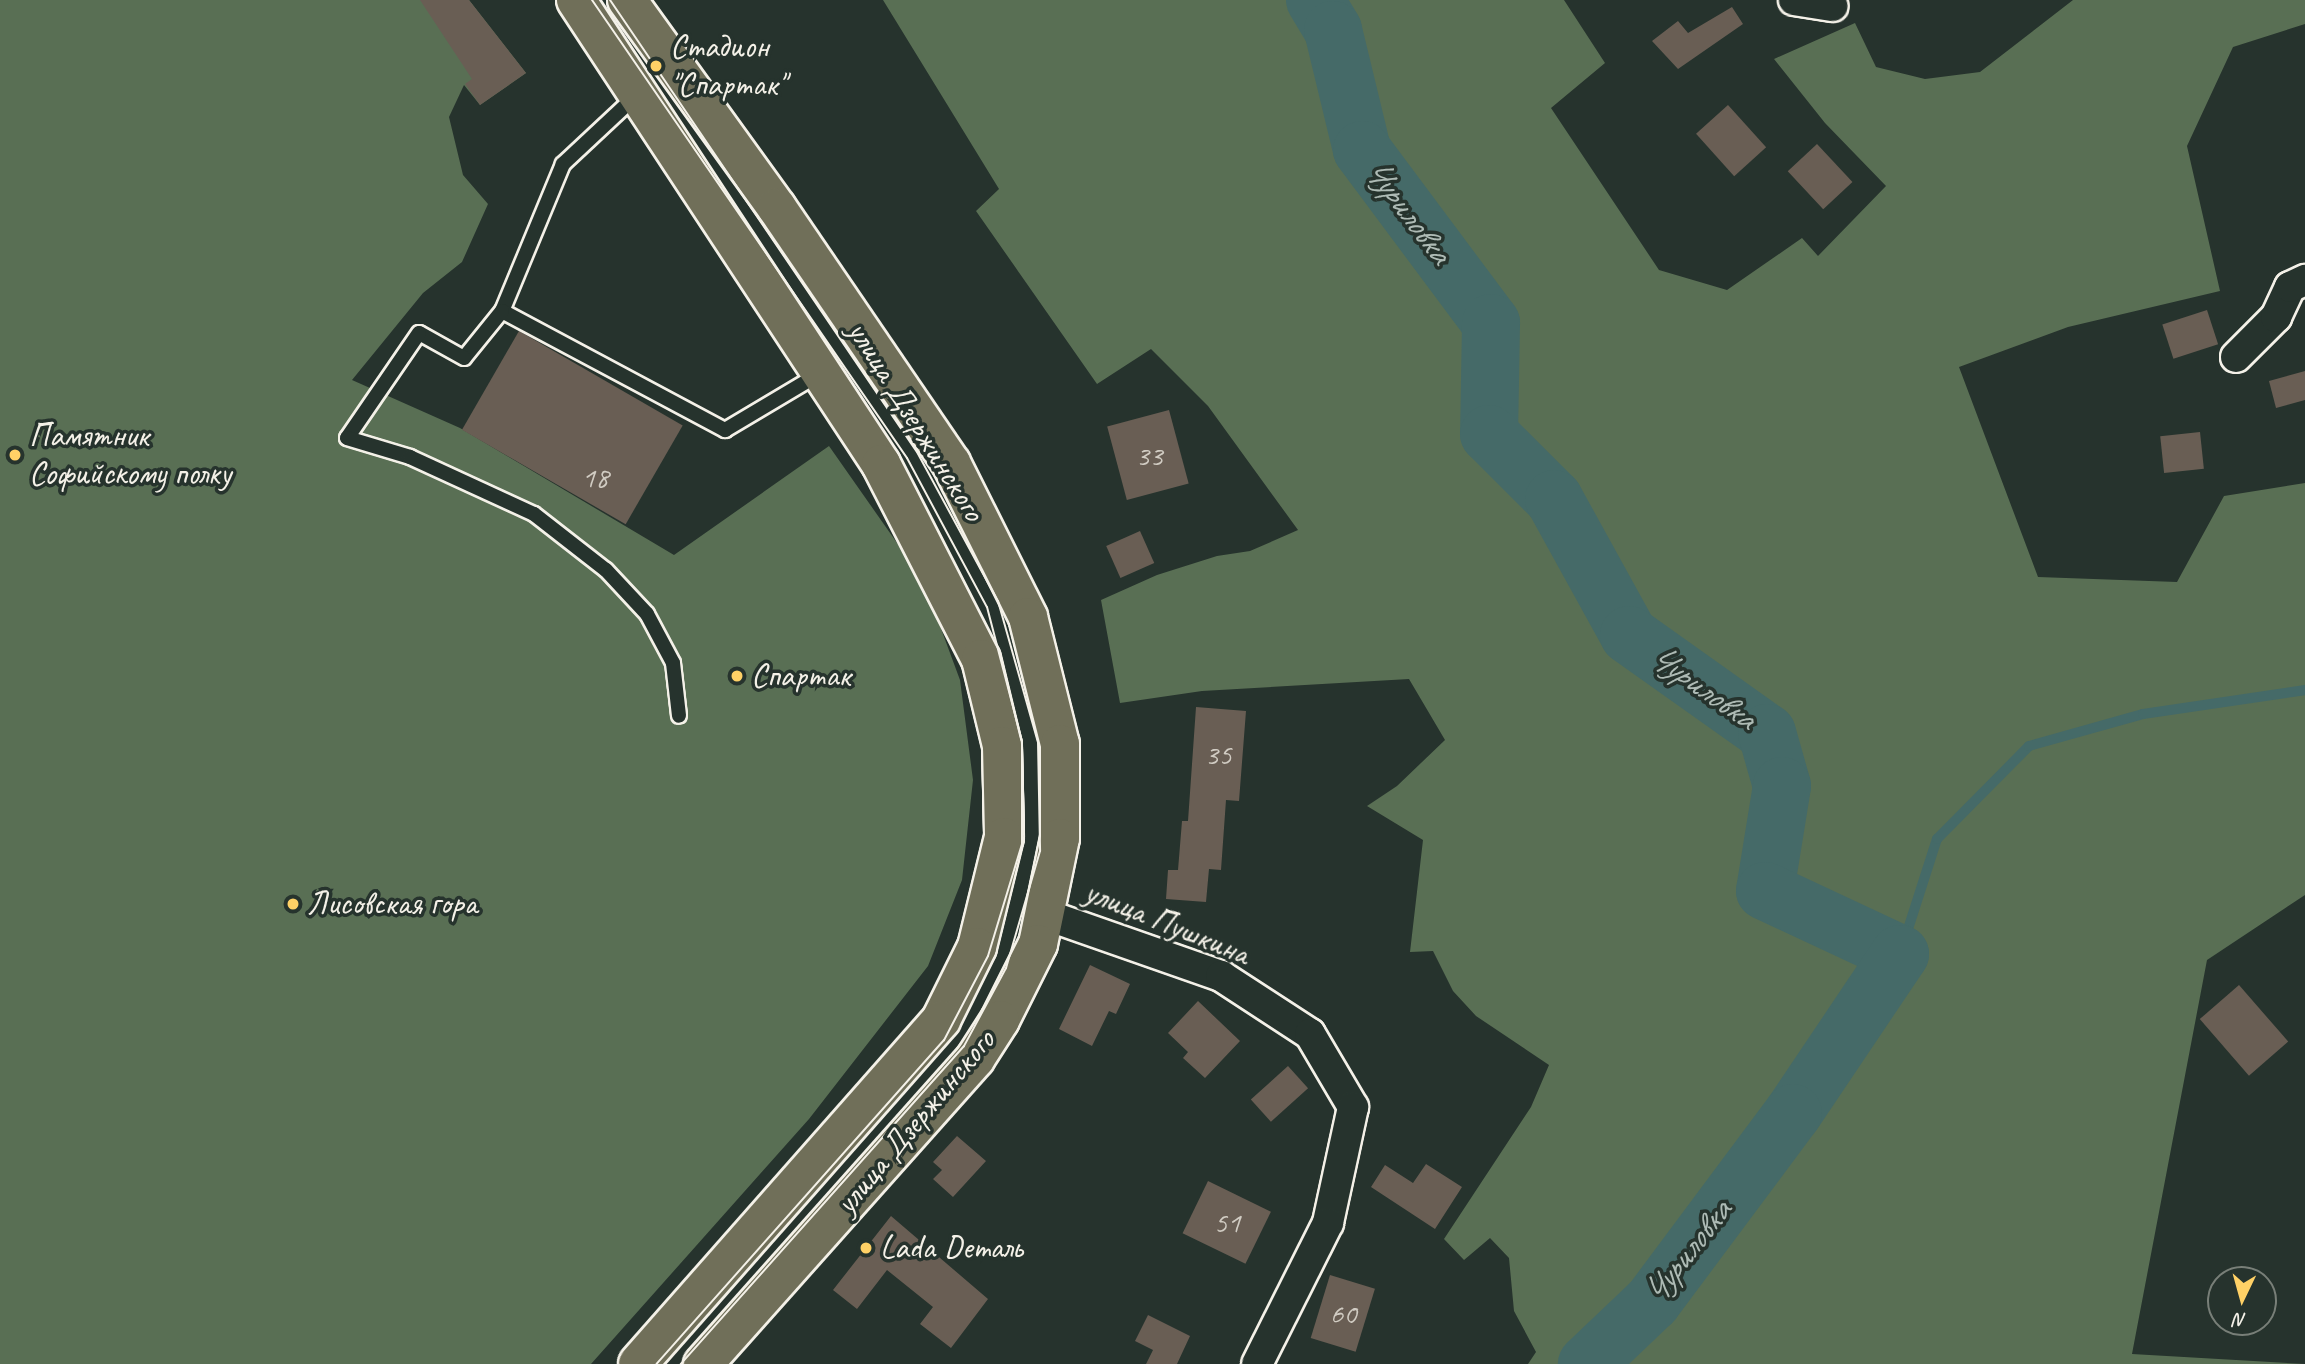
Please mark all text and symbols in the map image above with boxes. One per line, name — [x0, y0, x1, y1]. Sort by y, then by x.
place label: Стадион "Спартак" — [670, 27, 785, 105]
marker: Стадион "Спартак" — [648, 58, 664, 74]
water label: Чуриловка — [1355, 150, 1461, 272]
street label: улица Дзержинского — [839, 315, 993, 527]
place label: Памятник Софийскому полку — [29, 416, 231, 494]
house number: 33 — [1136, 437, 1162, 473]
marker: Памятник Софийскому полку — [7, 447, 23, 463]
house number: 18 — [582, 459, 608, 495]
water label: Чуриловка — [1642, 635, 1764, 739]
place label: Спартак — [751, 656, 850, 696]
marker: Спартак — [729, 668, 745, 684]
house number: 35 — [1205, 736, 1231, 772]
street label: улица Пушкина — [1078, 872, 1256, 974]
place label: Лисовская гора — [307, 884, 476, 924]
marker: Лисовская гора — [285, 896, 301, 912]
street label: улица Дзержинского — [827, 1023, 1003, 1221]
water label: Чуриловка — [1634, 1192, 1740, 1312]
house number: 51 — [1214, 1204, 1240, 1240]
place label: Lada Dеталь — [880, 1228, 1022, 1268]
marker: Lada Dеталь — [858, 1240, 874, 1256]
north arrow — [2207, 1266, 2277, 1336]
house number: 60 — [1330, 1295, 1356, 1331]
text: N — [2233, 1307, 2247, 1332]

